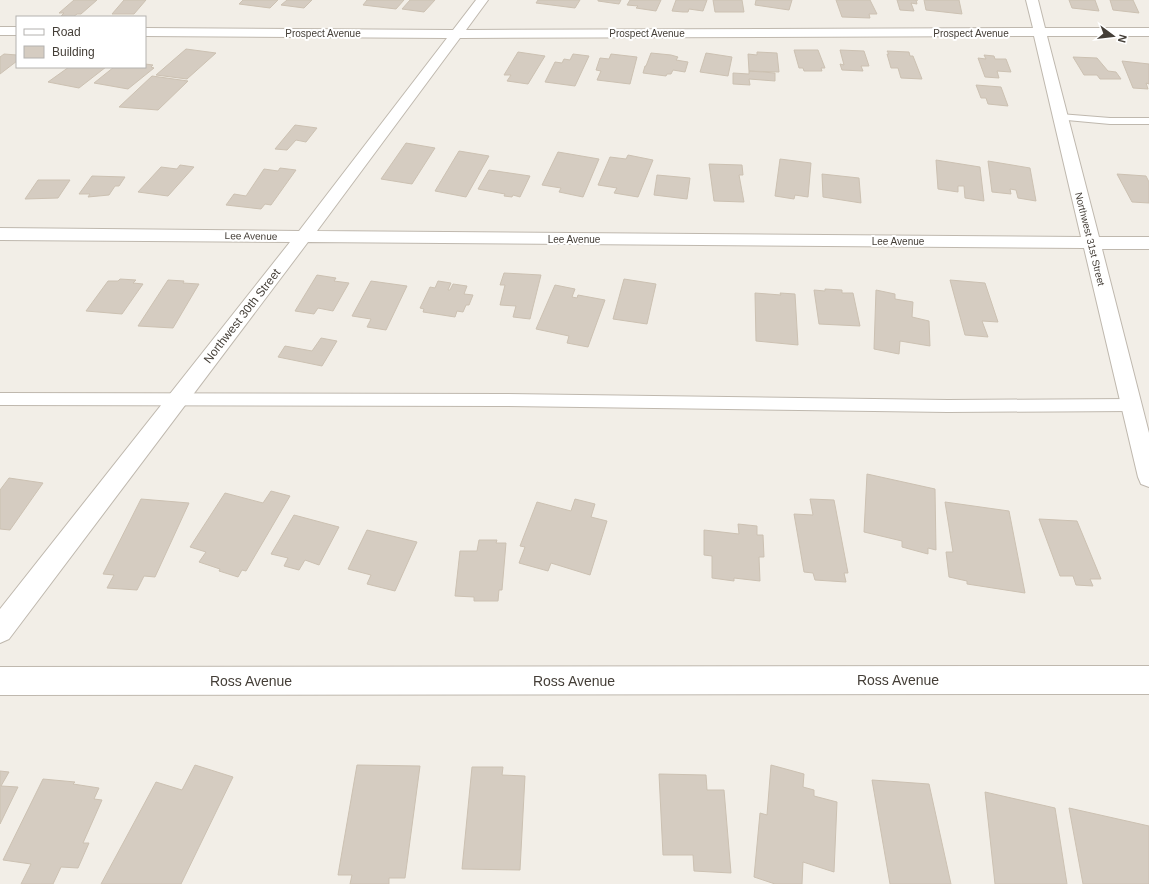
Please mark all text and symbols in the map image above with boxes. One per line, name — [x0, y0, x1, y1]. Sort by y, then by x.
legend — [16, 16, 146, 68]
north arrow — [1093, 16, 1133, 56]
text: Road — [52, 25, 81, 39]
street label: Prospect Avenue — [285, 28, 361, 39]
street label: Prospect Avenue — [609, 28, 685, 39]
street label: Prospect Avenue — [933, 28, 1009, 39]
text: N — [1116, 33, 1129, 44]
text: Building — [52, 45, 95, 59]
street label: Northwest 31st Street — [1073, 191, 1107, 287]
street label: Lee Avenue — [225, 230, 278, 242]
street label: Lee Avenue — [548, 234, 601, 245]
street label: Lee Avenue — [872, 236, 925, 247]
street label: Northwest 30th Street — [201, 265, 284, 366]
street label: Ross Avenue — [857, 672, 939, 688]
street label: Ross Avenue — [210, 673, 292, 689]
street label: Ross Avenue — [533, 673, 615, 689]

